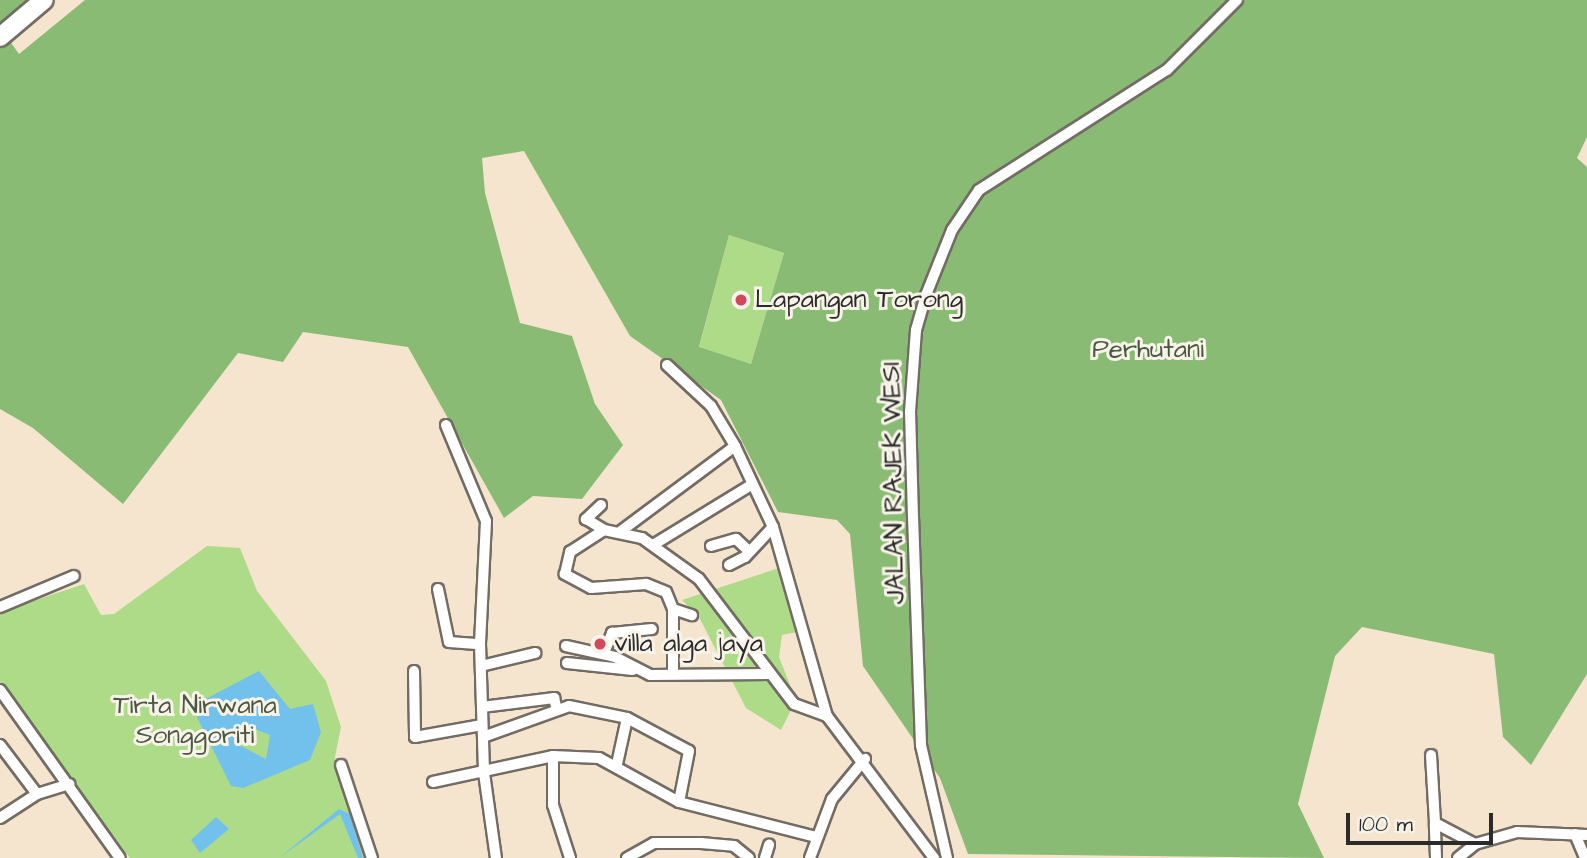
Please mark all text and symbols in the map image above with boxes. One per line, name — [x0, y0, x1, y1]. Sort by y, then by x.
place label: Lapangan Torong — [755, 284, 963, 316]
marker: Lapangan Torong — [733, 292, 749, 308]
park label: Perhutani — [1092, 334, 1204, 366]
street label: JALAN RAJEK WESI — [876, 361, 912, 605]
place label: villa alga jaya — [614, 628, 763, 660]
marker: villa alga jaya — [592, 636, 608, 652]
park label: Tirta Nirwana Songgoriti — [113, 690, 277, 752]
scale bar — [1349, 798, 1496, 842]
text: 100 m — [1359, 810, 1413, 839]

